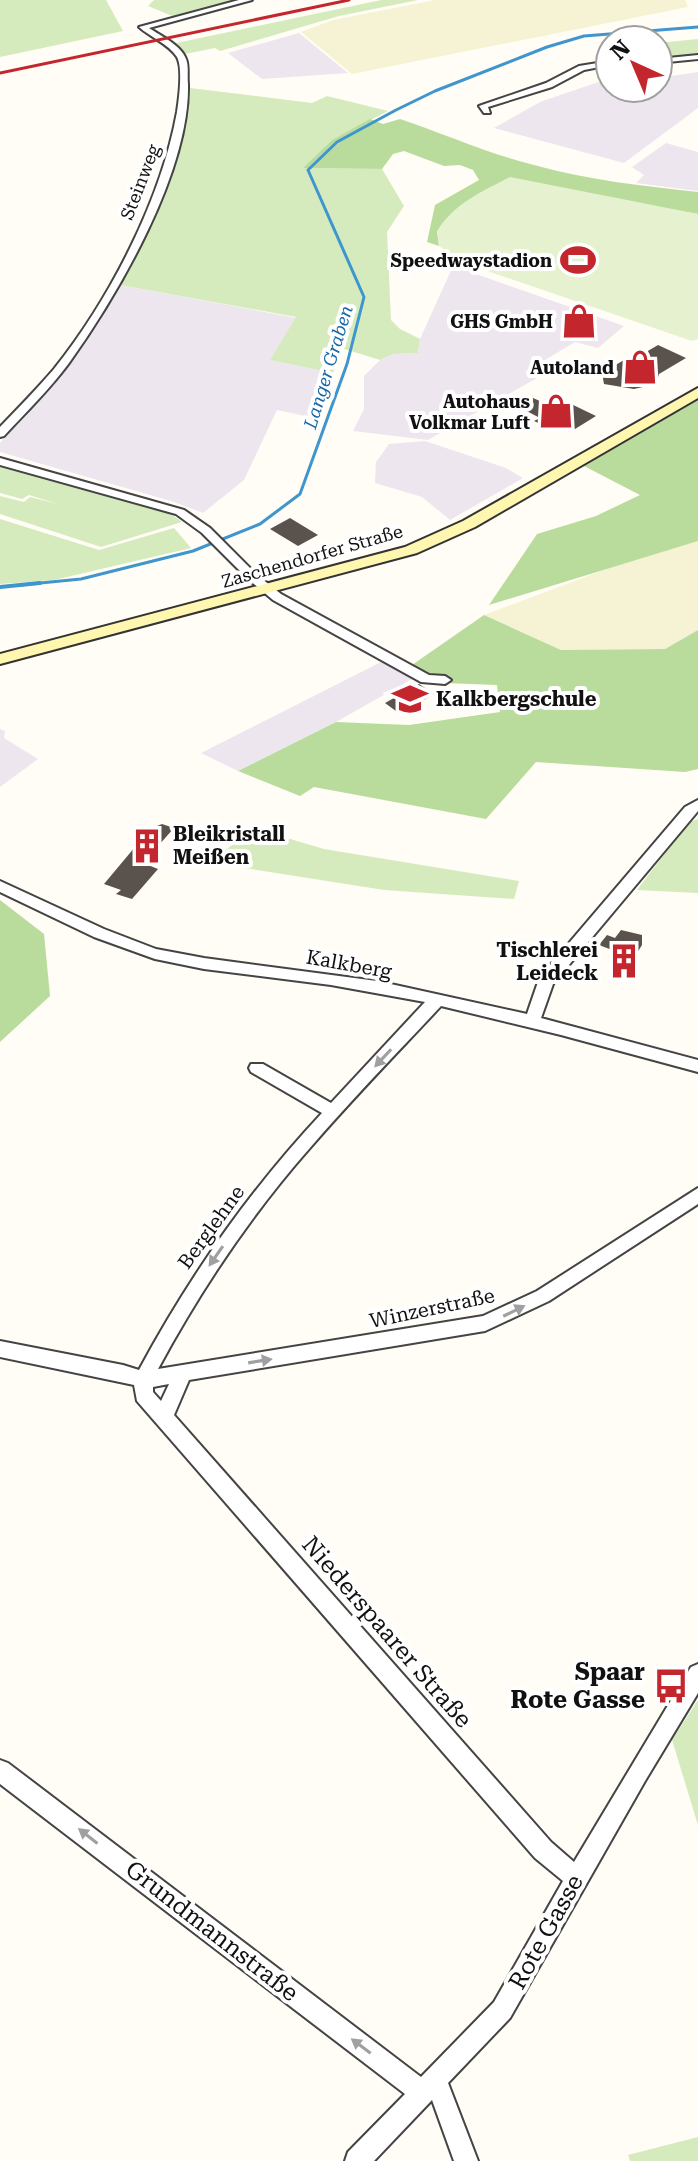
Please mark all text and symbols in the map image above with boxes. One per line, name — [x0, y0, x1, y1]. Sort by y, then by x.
north arrow — [594, 24, 674, 104]
text: N — [606, 35, 635, 65]
street label: Steinweg — [116, 141, 164, 223]
sports icon: Speedwaystadion — [559, 241, 597, 279]
place label: Speedwaystadion — [391, 250, 552, 271]
shop icon: GHS GmbH — [560, 302, 598, 340]
water label: Langer Graben — [299, 303, 357, 432]
place label: GHS GmbH — [450, 311, 553, 332]
shop icon: Autoland — [621, 348, 659, 386]
place label: Autoland — [530, 357, 614, 378]
place label: Autohaus Volkmar Luft — [409, 391, 530, 433]
shop icon: Autohaus Volkmar Luft — [537, 392, 575, 430]
street label: Zaschendorfer Straße — [219, 520, 405, 592]
school or university icon: Kalkbergschule — [391, 680, 429, 718]
place label: Kalkbergschule — [436, 687, 597, 711]
place label: Bleikristall Meißen — [173, 822, 286, 869]
building icon: Bleikristall Meißen — [128, 827, 166, 865]
place label: Tischlerei Leideck — [496, 938, 598, 985]
building icon: Tischlerei Leideck — [605, 942, 643, 980]
street label: Kalkberg — [304, 945, 394, 983]
one-way arrow — [375, 1048, 393, 1067]
street label: Berglehne — [173, 1180, 249, 1273]
one-way arrow — [209, 1246, 224, 1267]
street label: Winzerstraße — [367, 1283, 497, 1333]
one-way arrow — [503, 1304, 526, 1318]
one-way arrow — [248, 1354, 273, 1366]
street label: Niederspaarer Straße — [296, 1531, 478, 1733]
place label: Spaar Rote Gasse — [511, 1658, 645, 1714]
bus stop icon: Spaar Rote Gasse — [652, 1667, 690, 1705]
one-way arrow — [78, 1828, 98, 1844]
street label: Grundmannstraße — [120, 1855, 304, 2007]
street label: Rote Gasse — [503, 1870, 589, 1994]
one-way arrow — [351, 2038, 371, 2054]

